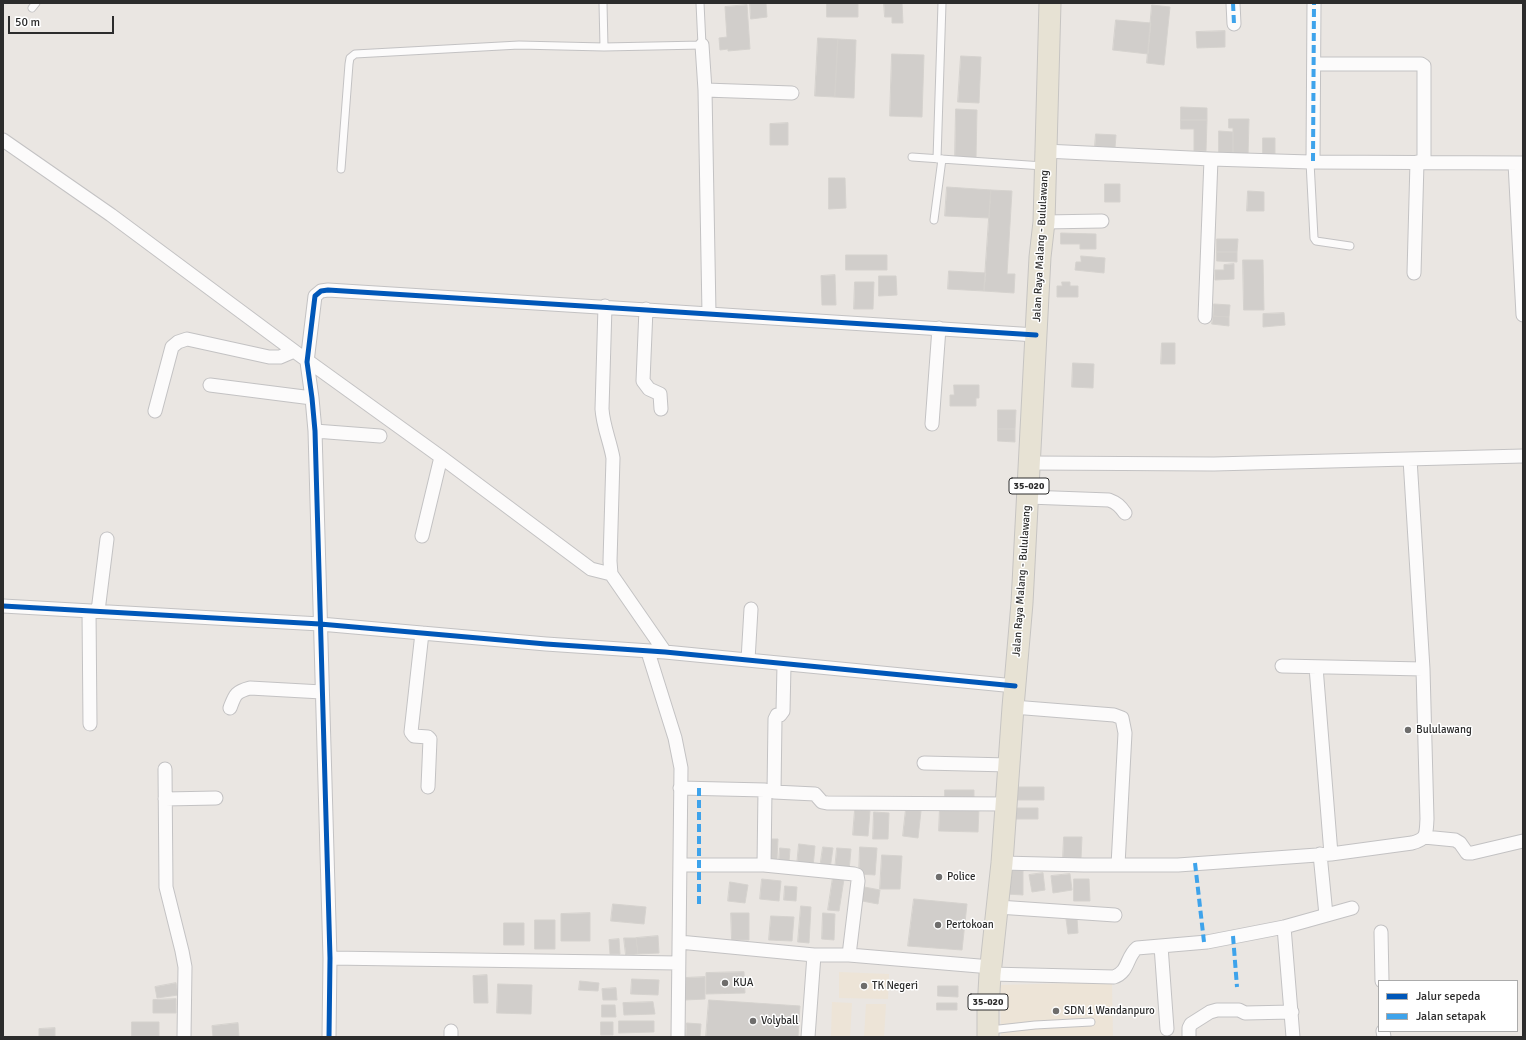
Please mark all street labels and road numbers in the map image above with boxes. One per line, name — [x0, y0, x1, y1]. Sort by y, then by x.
street label: Jalan Raya Malang - Bululawang — [1030, 170, 1052, 322]
road number: 35-020 — [1009, 478, 1049, 494]
street label: Jalan Raya Malang - Bululawang — [1010, 505, 1034, 657]
road number: 35-020 — [968, 994, 1008, 1010]

